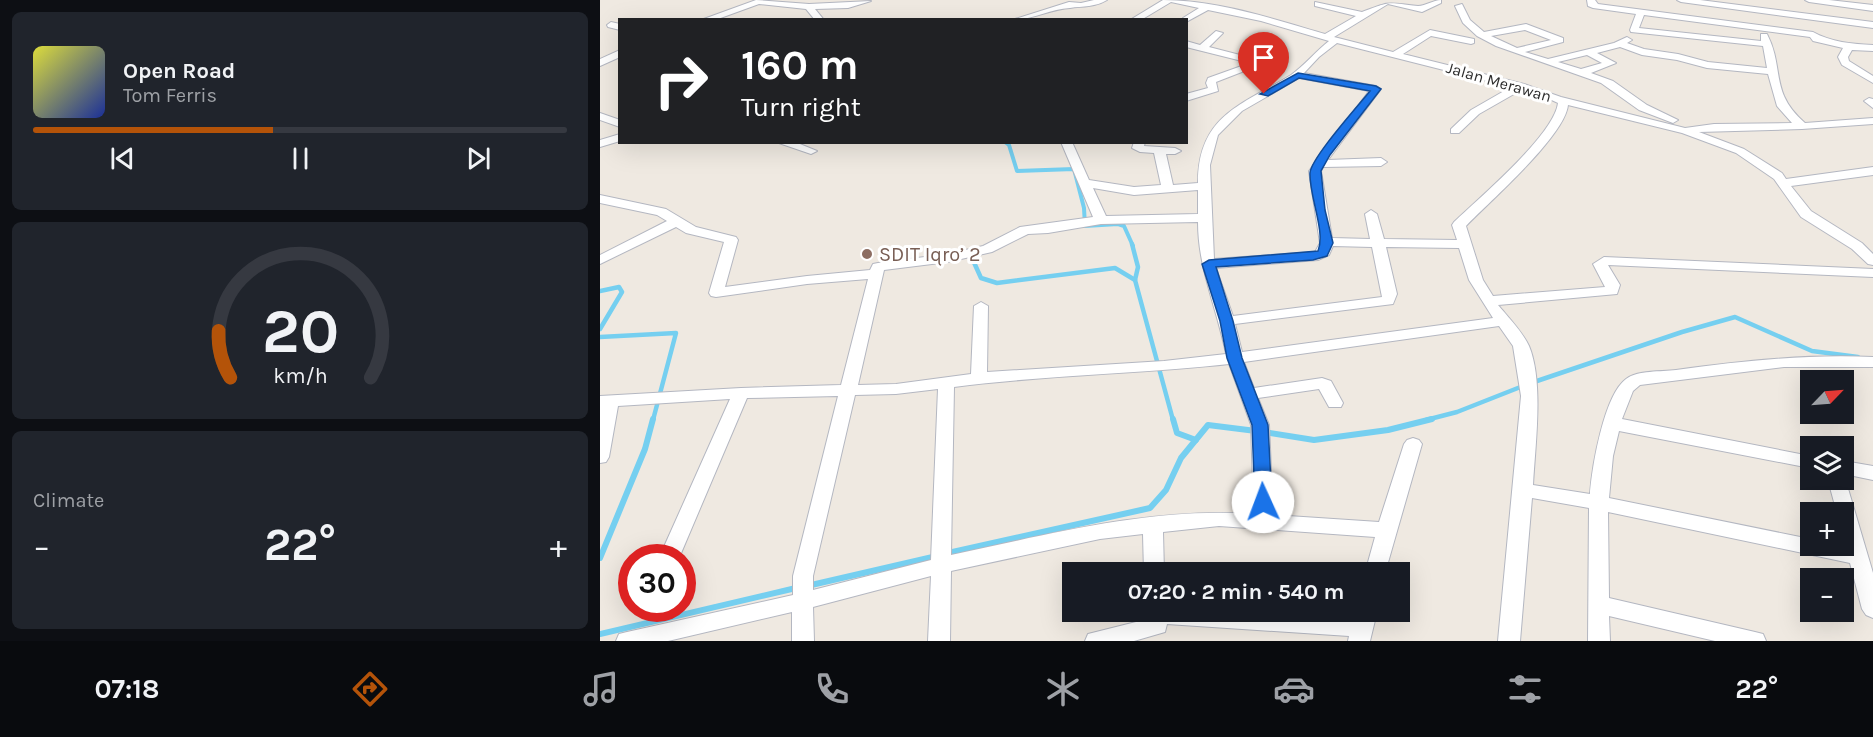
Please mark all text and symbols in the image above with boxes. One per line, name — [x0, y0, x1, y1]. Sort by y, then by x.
pin — [1238, 32, 1289, 94]
text: 160 m — [741, 40, 859, 90]
icon: arrive — [1247, 41, 1280, 74]
icon: right — [642, 42, 720, 120]
text: Open Road — [123, 58, 235, 84]
street label: Jalan Merawan — [1444, 58, 1554, 106]
text: Tom Ferris — [123, 84, 217, 107]
text: Turn right — [741, 91, 861, 123]
icon: previous — [106, 142, 139, 175]
icon: pause — [284, 142, 317, 175]
icon: next — [462, 142, 495, 175]
place label: SDIT Iqro’ 2 — [879, 243, 981, 266]
marker: SDIT Iqro’ 2 — [860, 247, 874, 261]
text: 20 — [261, 295, 339, 368]
text: km/h — [273, 363, 327, 388]
north arrow — [1800, 370, 1854, 424]
map controls — [1800, 370, 1854, 622]
button: layers — [1800, 436, 1854, 490]
position arrow — [1231, 470, 1295, 534]
text: Climate — [33, 489, 104, 512]
button: + — [1800, 502, 1854, 556]
text: 22° — [264, 519, 336, 571]
text: − — [33, 527, 50, 565]
text: + — [550, 527, 567, 565]
speed limit sign: 30 — [618, 544, 696, 622]
button: − — [1800, 568, 1854, 622]
text: 07:20 · 2 min · 540 m — [1128, 579, 1344, 605]
icon: directions — [349, 668, 391, 710]
icon: music — [580, 668, 622, 710]
icon: phone — [811, 668, 853, 710]
icon: climate — [1042, 668, 1084, 710]
icon: car — [1273, 668, 1315, 710]
icon: filters — [1504, 668, 1546, 710]
text: 07:18 — [95, 673, 159, 705]
text: 22° — [1735, 673, 1778, 705]

